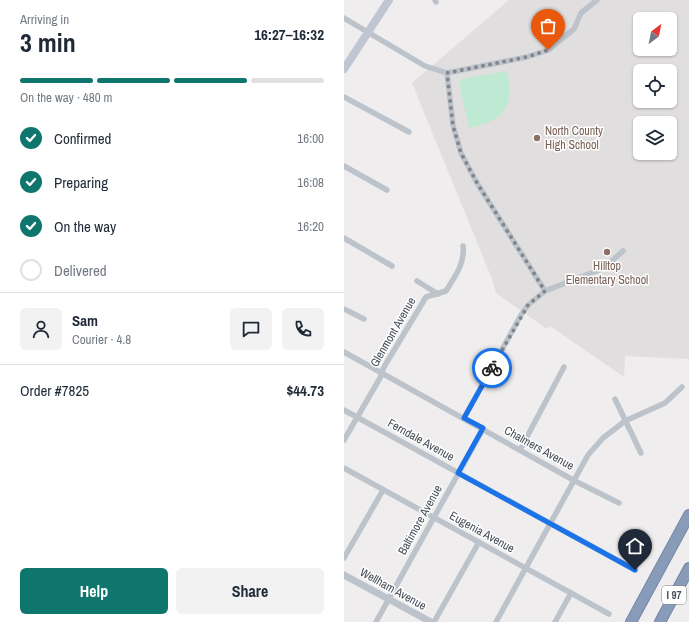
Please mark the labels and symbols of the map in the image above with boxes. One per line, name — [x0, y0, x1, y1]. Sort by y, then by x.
pin — [531, 9, 565, 50]
north arrow — [633, 12, 677, 56]
place label: North County High School — [545, 123, 603, 153]
marker: North County High School — [532, 133, 542, 143]
marker: Hilltop Elementary School — [602, 247, 612, 257]
place label: Hilltop Elementary School — [566, 258, 648, 288]
street label: Glenmont Avenue — [367, 294, 419, 370]
courier — [472, 348, 512, 388]
street label: Ferndale Avenue — [385, 415, 457, 465]
street label: Chalmers Avenue — [501, 422, 577, 474]
street label: Baltimore Avenue — [394, 482, 446, 558]
street label: Eugenia Avenue — [447, 508, 517, 556]
pin — [618, 529, 652, 570]
street label: Wellham Avenue — [357, 564, 429, 614]
road number: I 97 — [662, 586, 686, 604]

